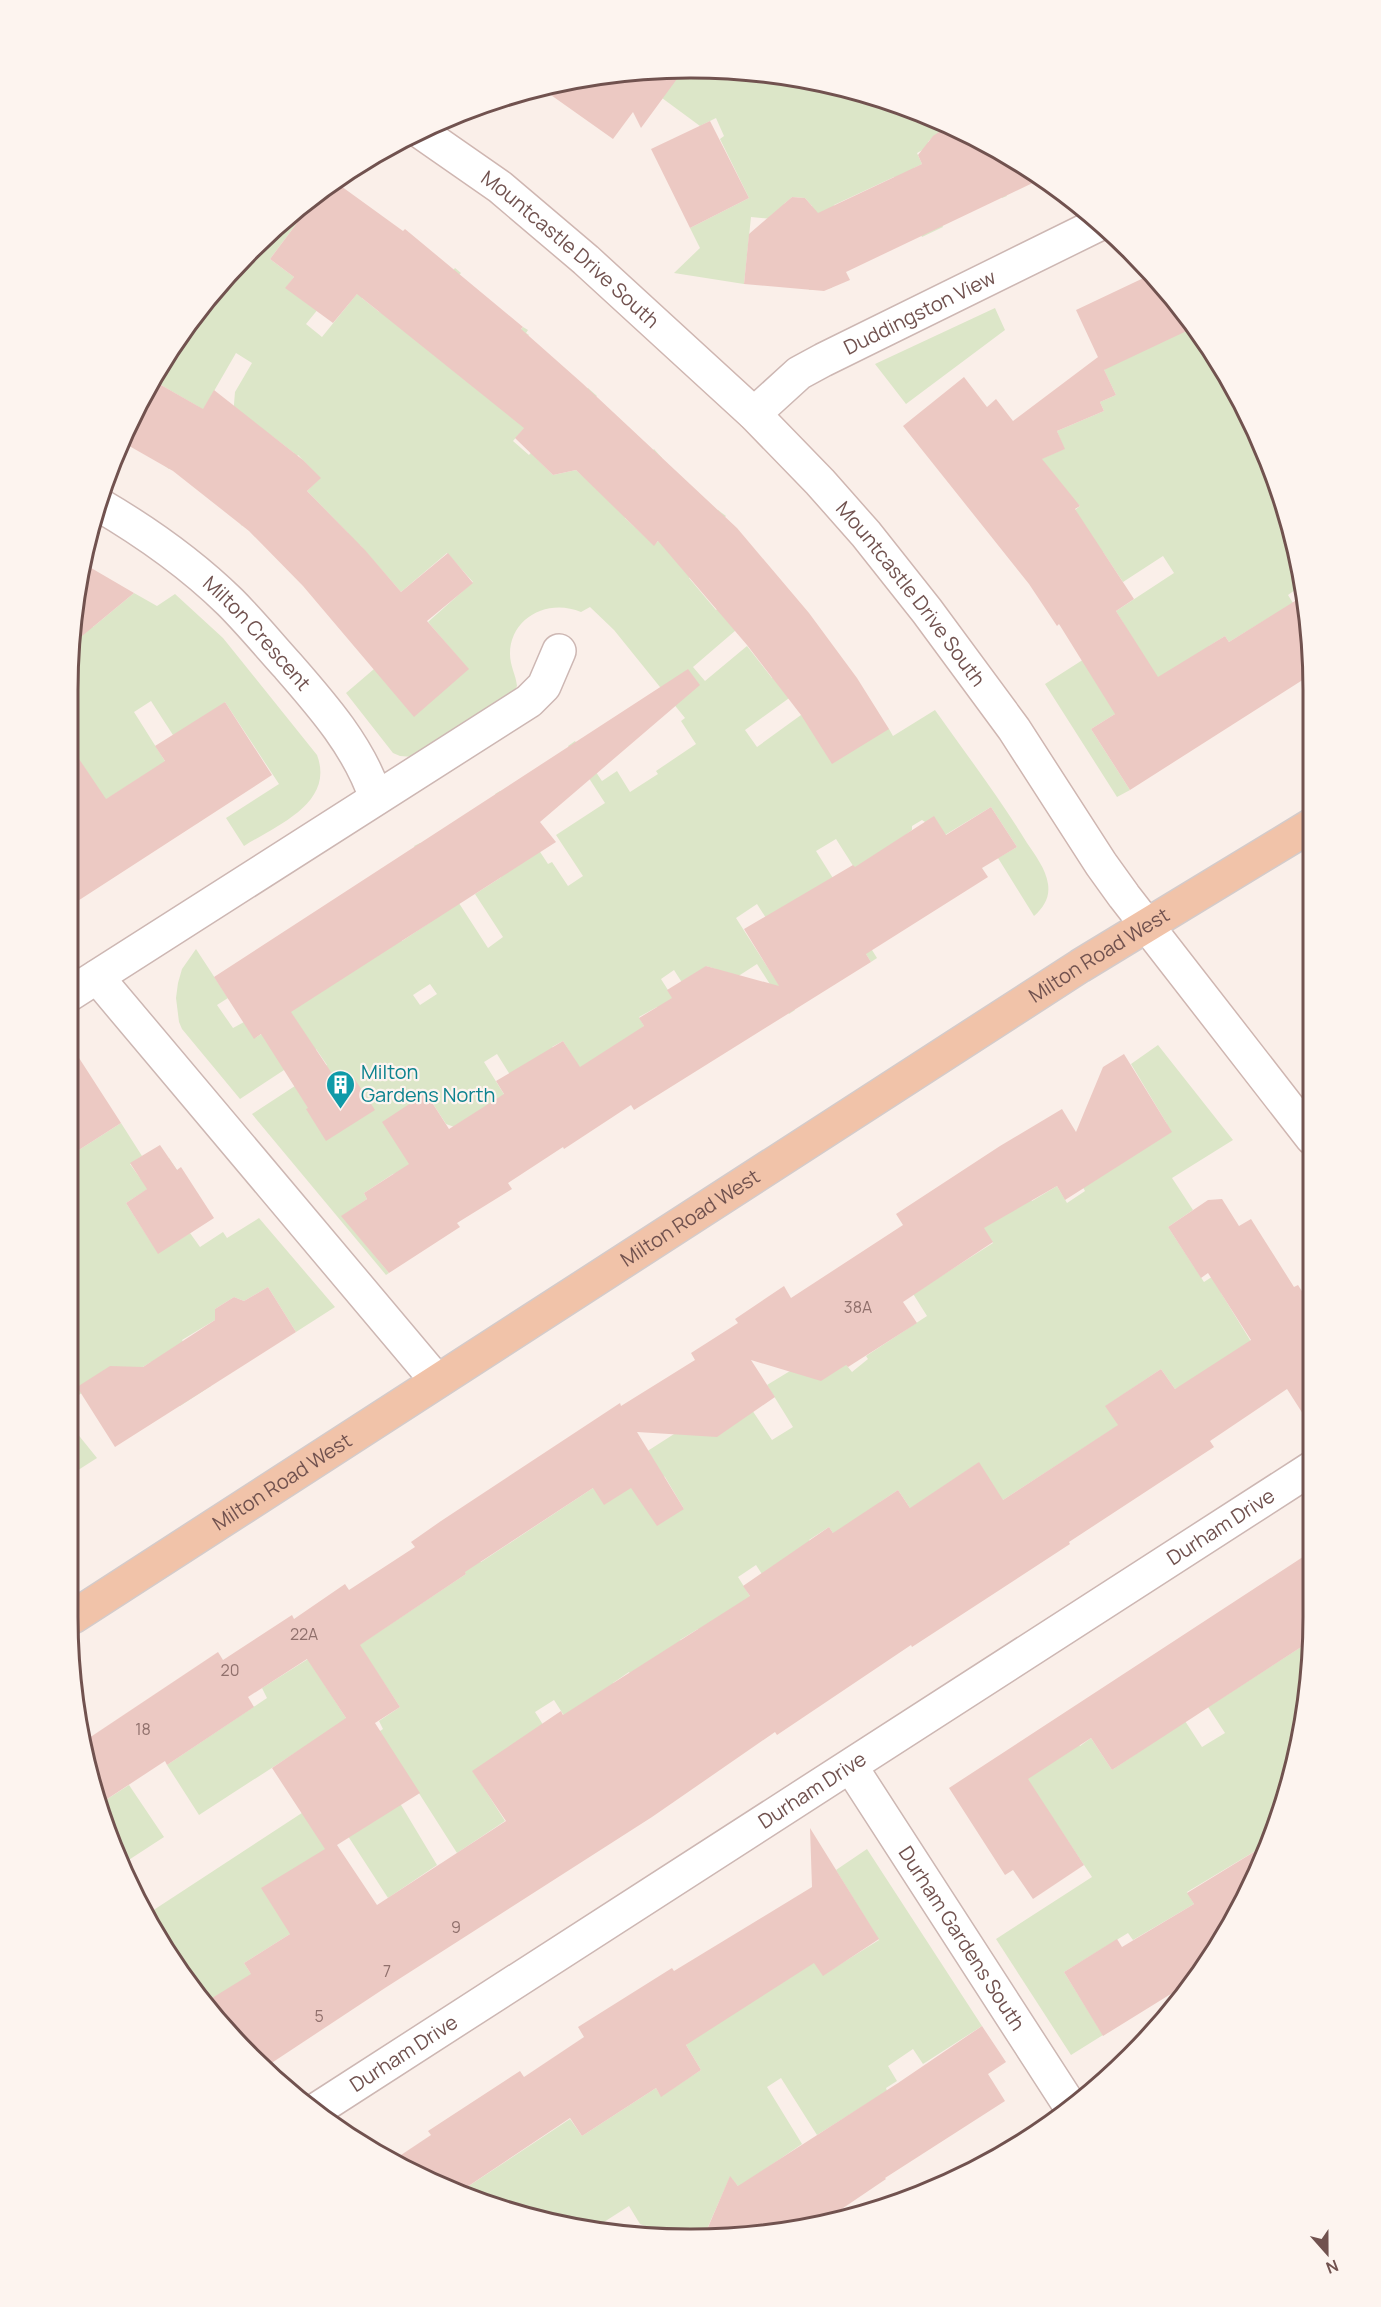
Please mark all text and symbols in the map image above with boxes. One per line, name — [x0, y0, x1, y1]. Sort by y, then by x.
street label: Mountcastle Drive South — [476, 164, 665, 334]
street label: Duddingston View — [839, 263, 1000, 361]
street label: Mountcastle Drive South — [830, 495, 992, 692]
street label: Milton Crescent — [197, 570, 317, 696]
street label: Milton Road West — [1023, 901, 1174, 1009]
place label: Milton Gardens North — [361, 1058, 495, 1108]
building icon: Milton Gardens North — [324, 1068, 356, 1110]
street label: Milton Road West — [615, 1163, 765, 1273]
house number: 38A — [844, 1296, 872, 1318]
street label: Milton Road West — [207, 1426, 357, 1536]
street label: Durham Drive — [1161, 1482, 1280, 1571]
house number: 22A — [290, 1623, 318, 1645]
house number: 20 — [221, 1659, 239, 1681]
house number: 18 — [135, 1718, 151, 1740]
street label: Durham Drive — [753, 1745, 871, 1834]
street label: Durham Gardens South — [893, 1841, 1032, 2035]
house number: 9 — [451, 1916, 461, 1938]
house number: 7 — [383, 1960, 391, 1982]
house number: 5 — [314, 2005, 324, 2027]
street label: Durham Drive — [344, 2008, 463, 2098]
north arrow — [1297, 2223, 1357, 2283]
text: N — [1323, 2255, 1342, 2279]

